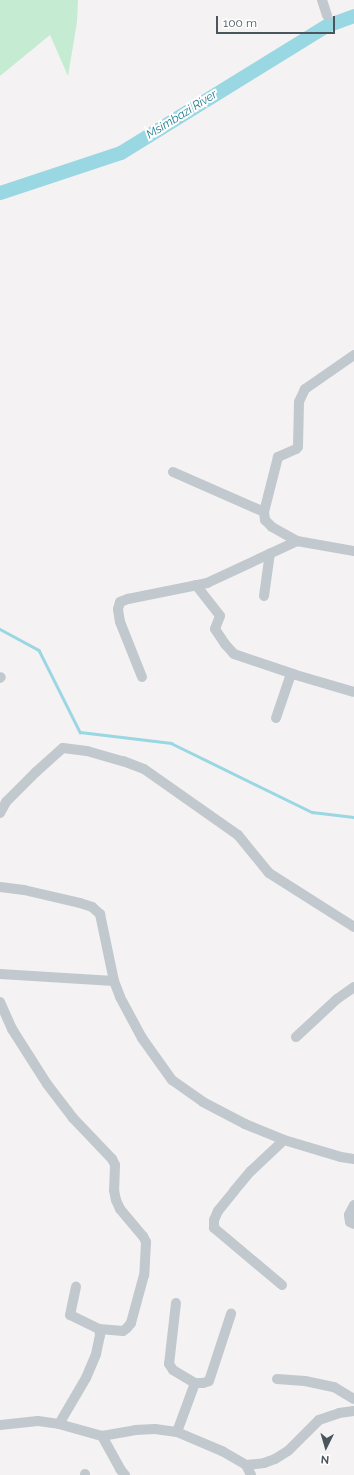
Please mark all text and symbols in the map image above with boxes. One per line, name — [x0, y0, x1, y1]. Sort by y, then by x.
scale bar — [218, 8, 337, 34]
text: 100 m — [223, 16, 257, 30]
water label: Msimbazi River — [144, 88, 220, 142]
north arrow — [306, 1427, 346, 1467]
text: N — [320, 1453, 330, 1466]

